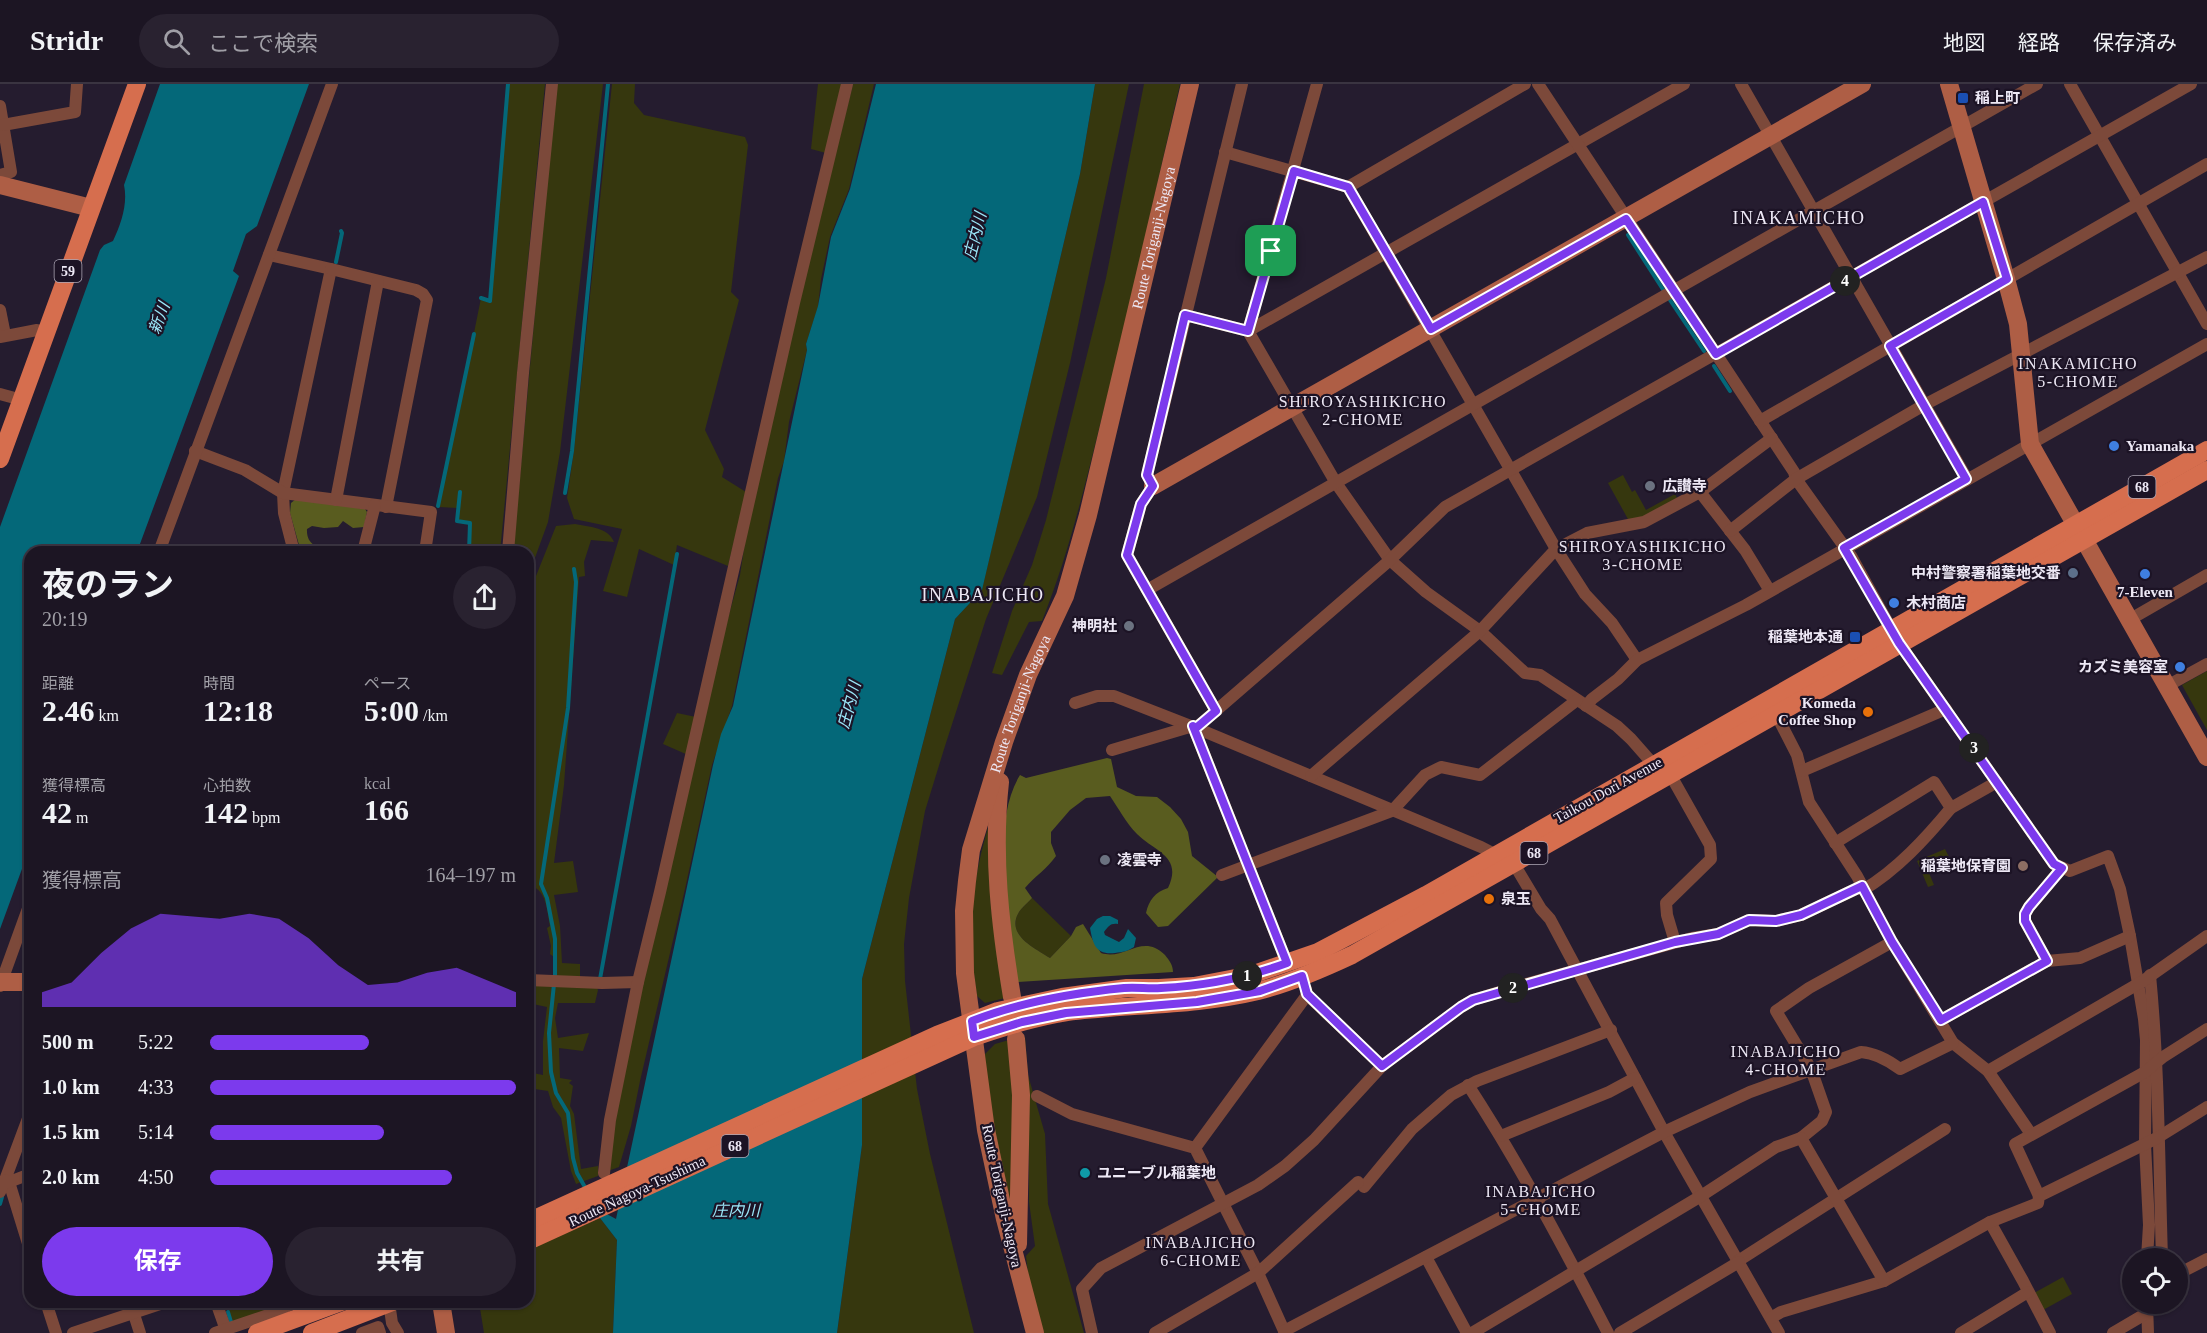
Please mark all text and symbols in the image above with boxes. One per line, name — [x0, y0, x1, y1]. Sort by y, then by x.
search box — [139, 14, 559, 68]
text: Stridr — [30, 25, 103, 56]
icon: search — [160, 25, 193, 58]
text: ここで検索 — [208, 31, 318, 56]
text: 地図 — [1943, 31, 1985, 55]
text: 経路 — [2018, 31, 2060, 55]
text: 保存済み — [2093, 31, 2177, 55]
place label: 稲上町 — [1975, 90, 2020, 106]
marker: 稲上町 — [1956, 91, 1970, 105]
street label: Route Toriganji-Nagoya — [1129, 165, 1178, 311]
district label: INAKAMICHO — [1733, 208, 1866, 228]
water label: 庄内川 — [961, 209, 990, 261]
pin — [1245, 225, 1296, 276]
icon: arrive — [1254, 234, 1287, 267]
road number: 59 — [54, 260, 82, 282]
pin: 4 — [1830, 266, 1860, 296]
text: 4 — [1841, 272, 1849, 289]
water label: 新川 — [146, 298, 173, 336]
district label: INAKAMICHO 5-CHOME — [2018, 355, 2138, 390]
district label: SHIROYASHIKICHO 2-CHOME — [1279, 393, 1447, 428]
place label: Yamanaka — [2126, 438, 2195, 454]
marker: Yamanaka — [2107, 439, 2121, 453]
road number: 68 — [2128, 476, 2156, 498]
place label: 広讃寺 — [1662, 478, 1707, 494]
marker: 広讃寺 — [1643, 479, 1657, 493]
district label: SHIROYASHIKICHO 3-CHOME — [1559, 538, 1727, 573]
place label: 中村警察署稲葉地交番 — [1911, 564, 2061, 581]
button: share — [453, 566, 516, 629]
marker: 中村警察署稲葉地交番 — [2066, 566, 2080, 580]
text: 夜のラン — [42, 567, 174, 603]
marker: 7-Eleven — [2138, 567, 2152, 581]
place label: 7-Eleven — [2117, 584, 2174, 600]
district label: INABAJICHO — [922, 585, 1045, 605]
place label: 木村商店 — [1906, 594, 1966, 611]
marker: 木村商店 — [1887, 596, 1901, 610]
text: 20:19 — [42, 608, 88, 630]
place label: 神明社 — [1071, 617, 1117, 634]
marker: 神明社 — [1122, 619, 1136, 633]
place label: 稲葉地本通 — [1768, 629, 1843, 645]
marker: 稲葉地本通 — [1848, 630, 1862, 644]
street label: Route Toriganji-Nagoya — [987, 632, 1054, 775]
place label: カズミ美容室 — [2078, 658, 2168, 675]
marker: カズミ美容室 — [2173, 660, 2187, 674]
text: 距離 — [42, 675, 74, 692]
text: 時間 — [203, 675, 235, 692]
text: ペース — [364, 675, 411, 692]
water label: 庄内川 — [835, 678, 864, 730]
text: 2.46 — [42, 694, 95, 727]
text: 12:18 — [203, 694, 273, 727]
text: 5:00 — [364, 694, 419, 727]
place label: Komeda Coffee Shop — [1778, 695, 1856, 728]
marker: Komeda Coffee Shop — [1861, 705, 1875, 719]
text: km — [95, 707, 119, 724]
text: /km — [419, 707, 448, 724]
pin: 3 — [1959, 733, 1989, 763]
text: 3 — [1970, 739, 1978, 756]
street label: Taikou Dori Avenue — [1551, 753, 1665, 826]
text: kcal — [364, 775, 391, 792]
text: 獲得標高 — [42, 777, 106, 794]
text: 心拍数 — [203, 777, 251, 794]
text: 166 — [364, 793, 409, 826]
text: 42 — [42, 796, 72, 829]
text: 142 — [203, 796, 248, 829]
text: m — [72, 809, 88, 826]
text: bpm — [248, 809, 280, 826]
road number: 68 — [1520, 842, 1547, 864]
place label: 凌雲寺 — [1117, 852, 1162, 868]
marker: 凌雲寺 — [1098, 853, 1112, 867]
place label: 稲葉地保育園 — [1921, 858, 2011, 874]
marker: 稲葉地保育園 — [2016, 859, 2030, 873]
text: 164–197 m — [425, 864, 516, 886]
text: 獲得標高 — [42, 869, 122, 891]
place label: 泉玉 — [1501, 891, 1531, 907]
marker: 泉玉 — [1482, 892, 1496, 906]
pin: 1 — [1232, 961, 1262, 991]
text: 1 — [1243, 967, 1251, 984]
pin: 2 — [1498, 973, 1528, 1003]
text: 2 — [1509, 979, 1517, 996]
text: 500 m — [42, 1031, 94, 1053]
text: 5:22 — [138, 1031, 174, 1053]
district label: INABAJICHO 4-CHOME — [1731, 1043, 1842, 1078]
text: 1.0 km — [42, 1076, 100, 1098]
text: 4:33 — [138, 1076, 174, 1098]
text: 1.5 km — [42, 1121, 100, 1143]
text: 5:14 — [138, 1121, 174, 1143]
street label: Route Toriganji-Nagoya — [979, 1123, 1025, 1269]
road number: 68 — [722, 1135, 748, 1157]
street label: Route Nagoya-Tsushima — [566, 1152, 708, 1230]
place label: ユニーブル稲葉地 — [1097, 1164, 1216, 1181]
text: 2.0 km — [42, 1166, 100, 1188]
text: 4:50 — [138, 1166, 174, 1188]
marker: ユニーブル稲葉地 — [1078, 1166, 1092, 1180]
district label: INABAJICHO 5-CHOME — [1486, 1183, 1597, 1218]
water label: 庄内川 — [712, 1202, 762, 1219]
button: 保存 — [42, 1227, 273, 1296]
button: 共有 — [285, 1227, 516, 1296]
district label: INABAJICHO 6-CHOME — [1146, 1234, 1257, 1269]
map controls — [2122, 1248, 2188, 1314]
button: locate — [2122, 1248, 2188, 1314]

